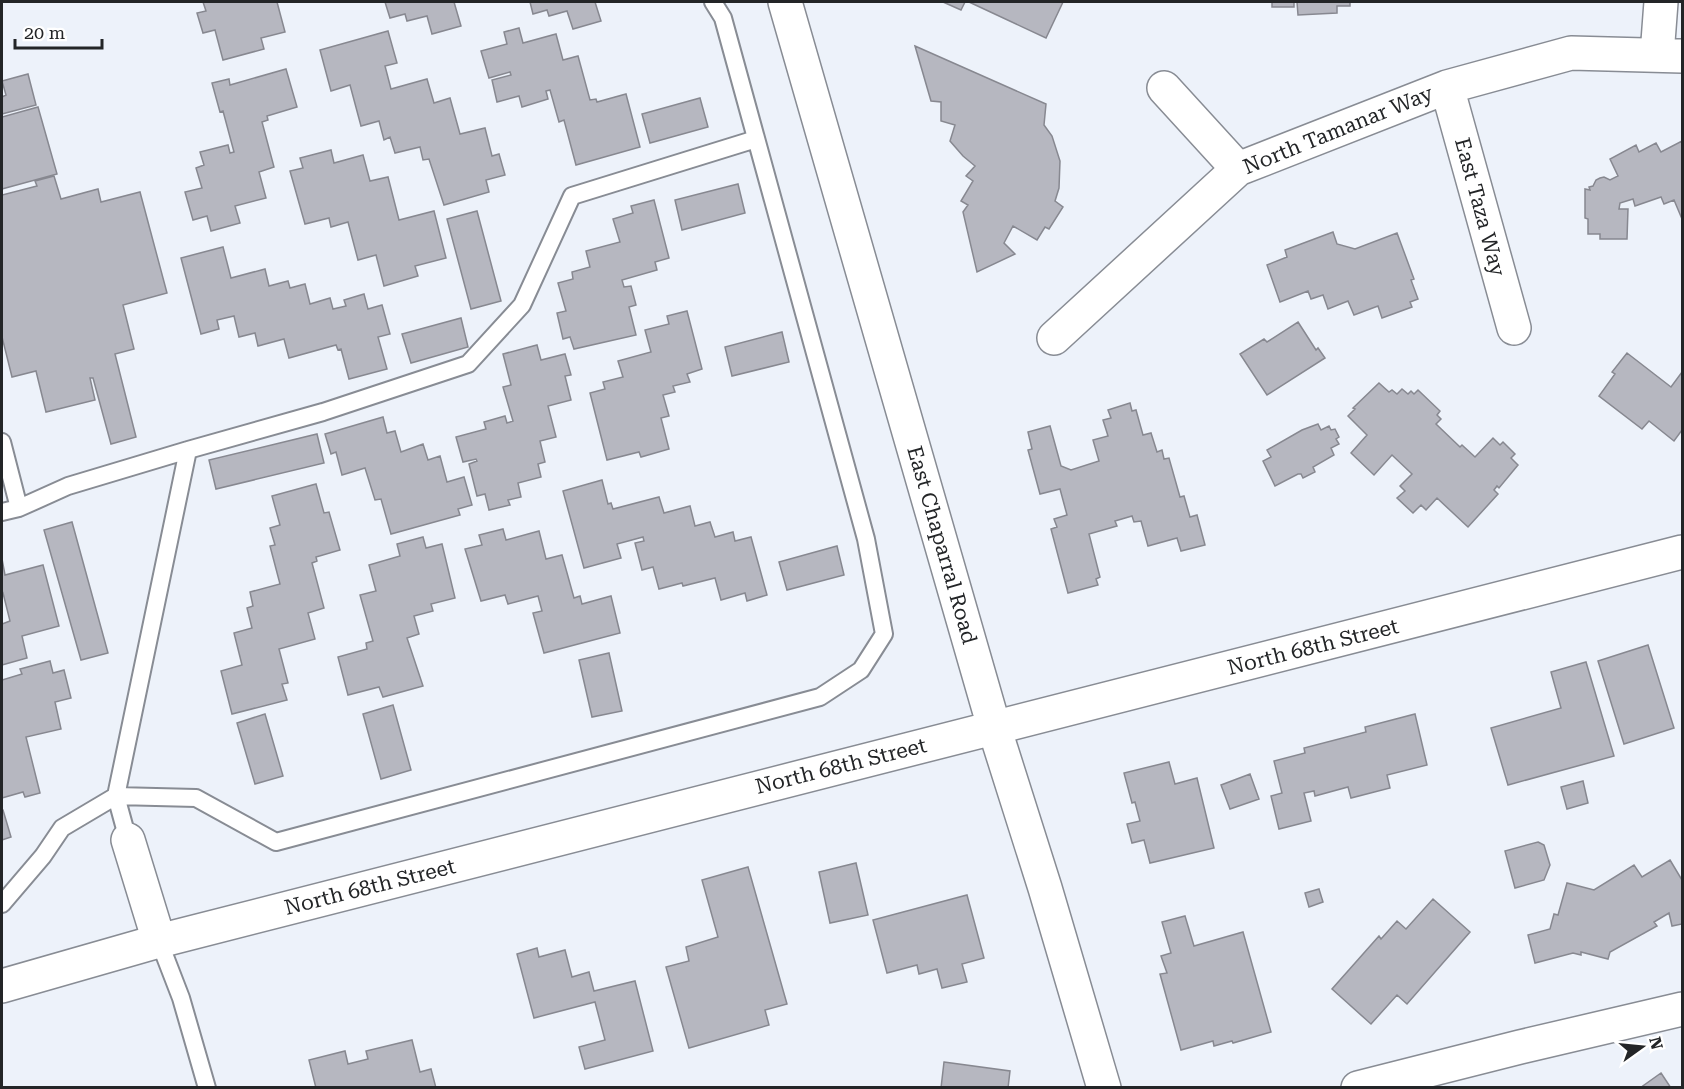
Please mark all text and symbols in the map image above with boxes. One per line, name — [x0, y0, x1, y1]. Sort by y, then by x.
scale bar — [15, 12, 102, 50]
text: 20 m — [24, 22, 65, 43]
street label: North Tamanar Way — [1240, 81, 1437, 179]
street label: East Taza Way — [1450, 135, 1510, 279]
street label: East Chaparral Road — [902, 443, 982, 647]
street label: North 68th Street — [1225, 614, 1401, 680]
street label: North 68th Street — [753, 733, 929, 799]
street label: North 68th Street — [282, 854, 458, 920]
north arrow — [1612, 1017, 1672, 1077]
text: N — [1645, 1035, 1667, 1052]

